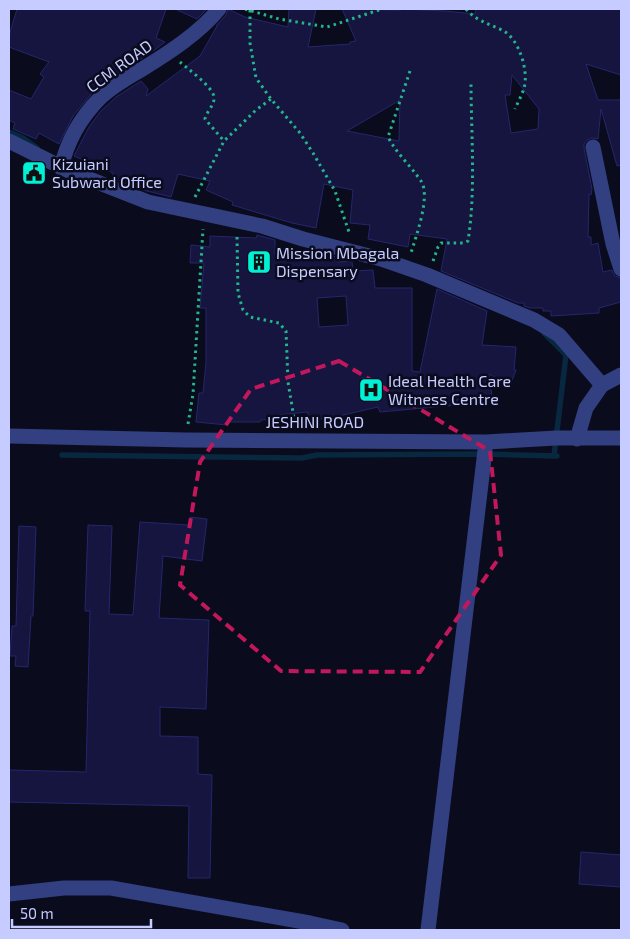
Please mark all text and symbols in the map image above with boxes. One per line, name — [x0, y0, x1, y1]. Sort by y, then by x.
street label: CCM ROAD — [82, 35, 155, 96]
place label: Kizuiani Subward Office — [52, 154, 162, 191]
public building icon: Kizuiani Subward Office — [21, 160, 47, 186]
place label: Mission Mbagala Dispensary — [276, 243, 399, 280]
building icon: Mission Mbagala Dispensary — [246, 249, 272, 275]
place label: Ideal Health Care Witness Centre — [388, 371, 511, 408]
hospital icon: Ideal Health Care Witness Centre — [358, 377, 384, 403]
street label: JESHINI ROAD — [266, 412, 364, 431]
scale bar — [12, 896, 151, 928]
text: 50 m — [20, 904, 54, 922]

